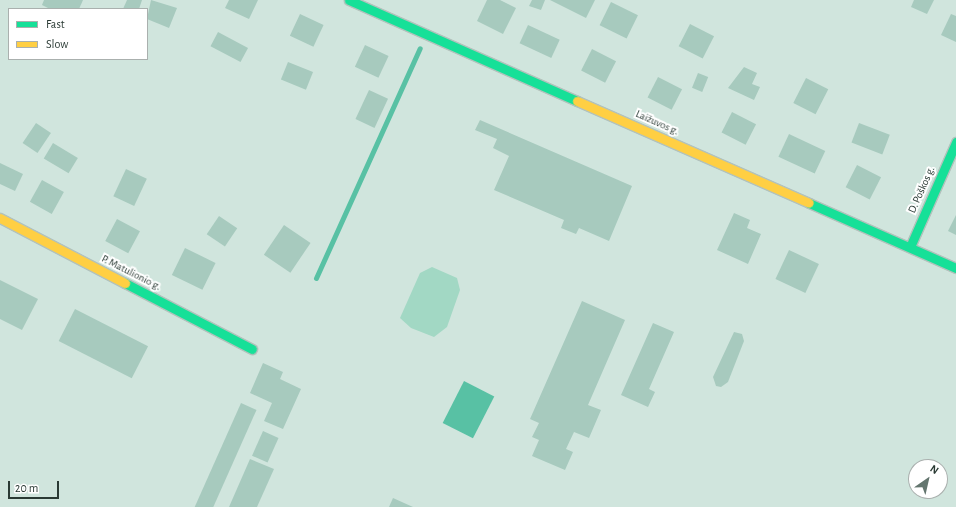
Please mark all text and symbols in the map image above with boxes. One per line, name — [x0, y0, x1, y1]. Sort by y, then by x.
legend — [8, 8, 148, 60]
text: Fast — [46, 18, 65, 30]
text: Slow — [46, 38, 68, 50]
street label: Laižuvos g. — [633, 108, 681, 138]
street label: D. Poškos g. — [906, 165, 938, 215]
street label: P. Matulionio g. — [99, 252, 163, 294]
north arrow — [908, 459, 948, 499]
text: N — [928, 463, 941, 476]
scale bar — [10, 473, 61, 499]
text: 20 m — [15, 482, 38, 494]

